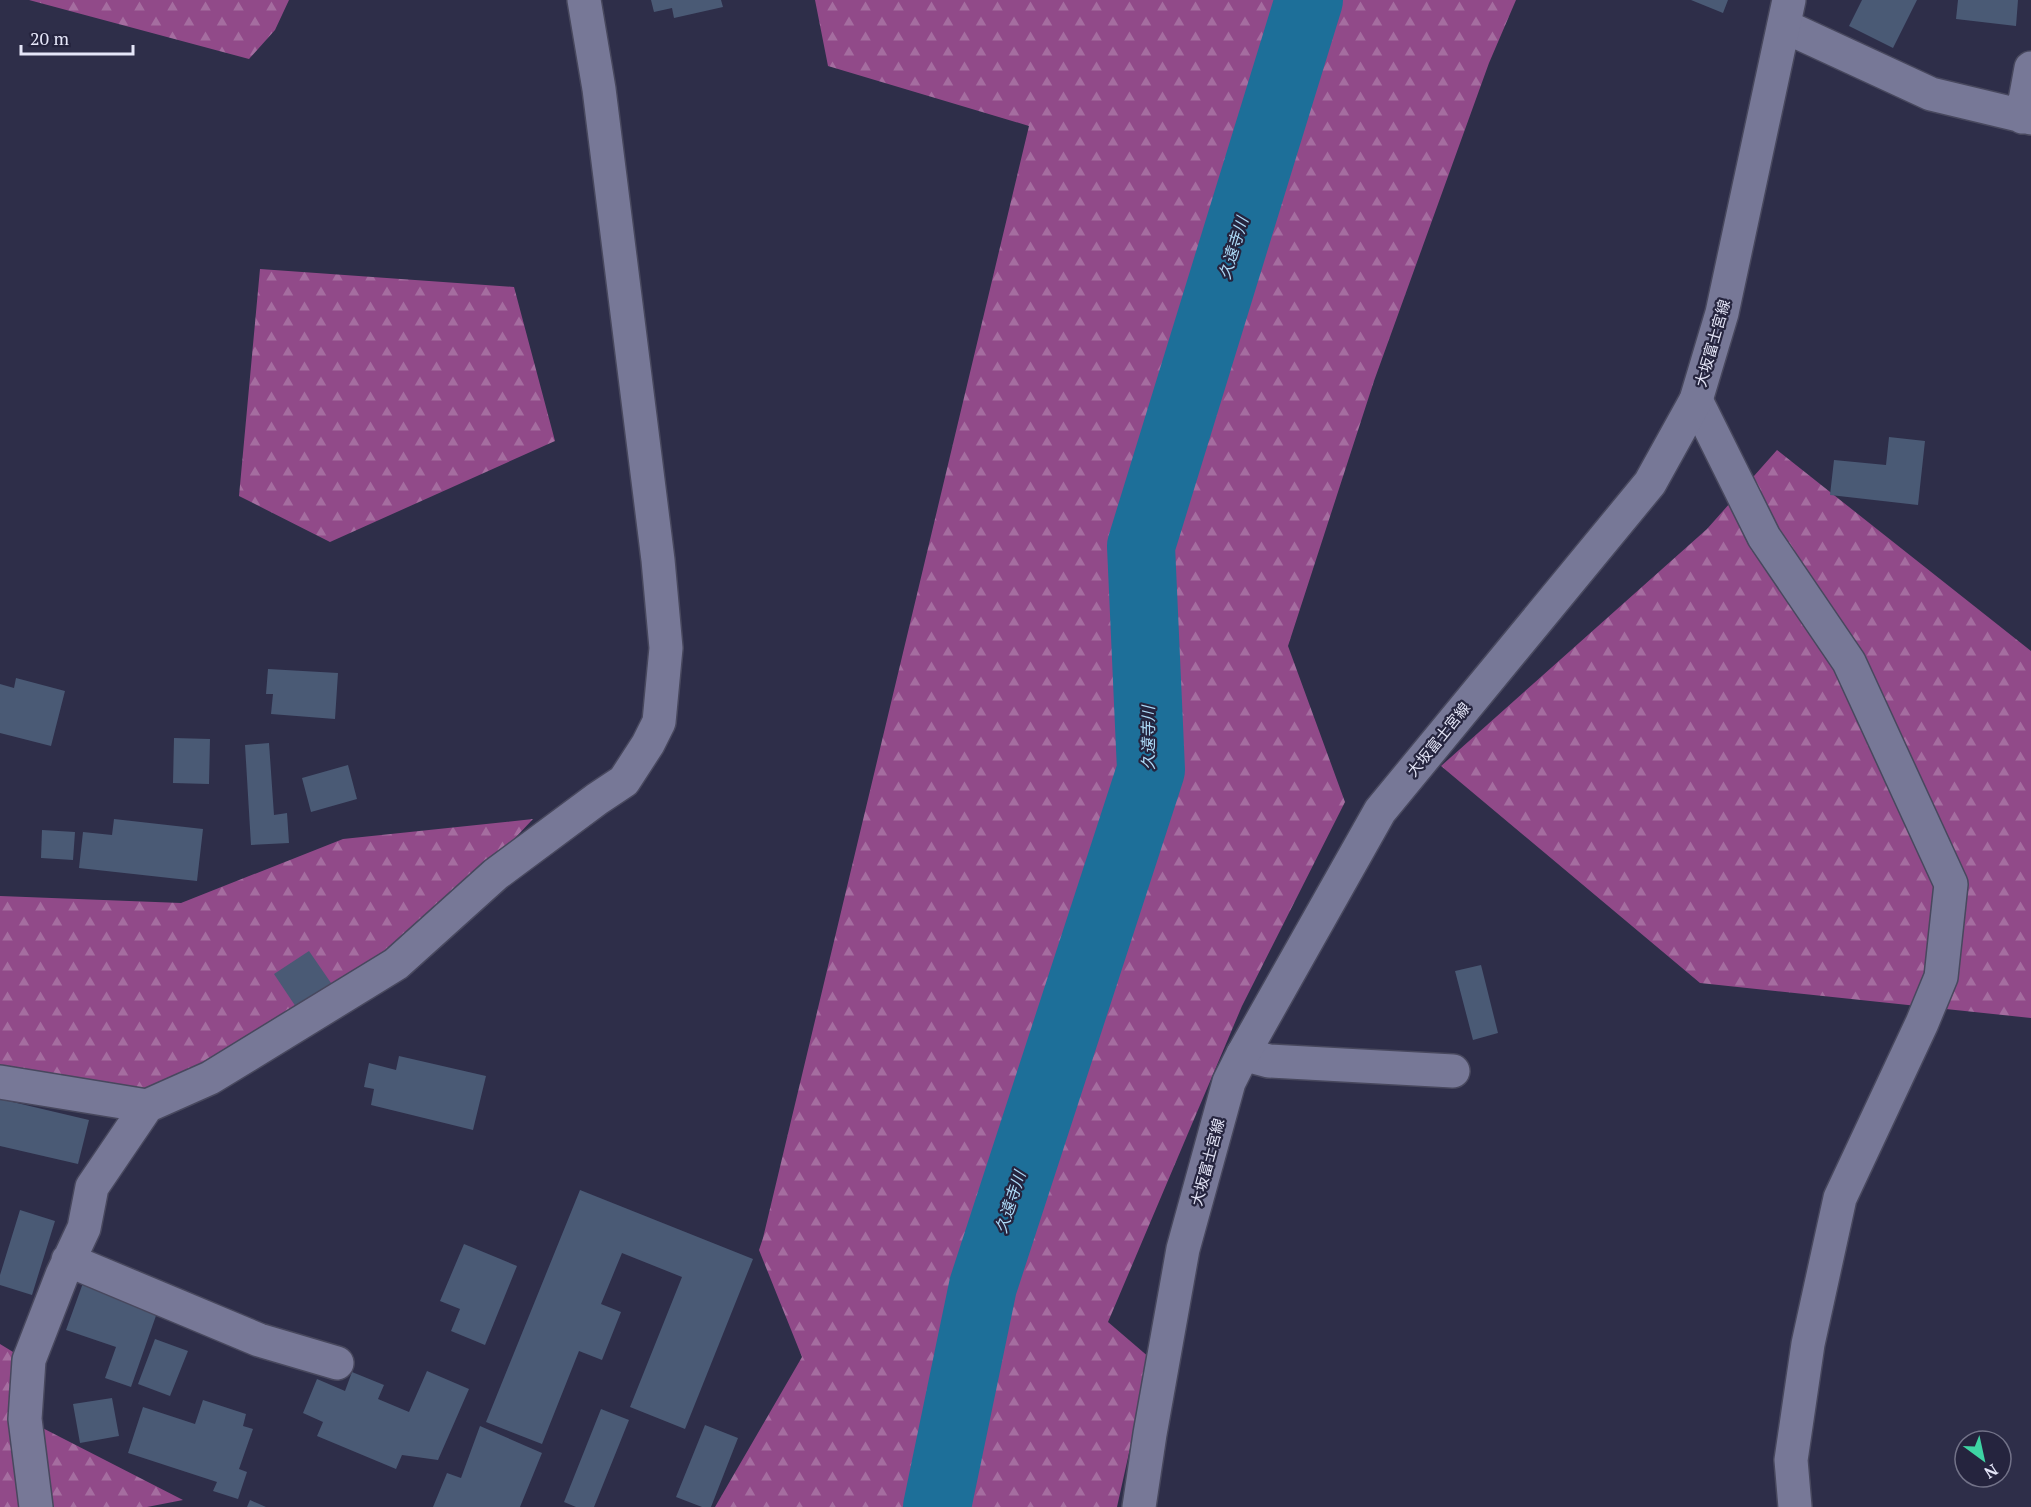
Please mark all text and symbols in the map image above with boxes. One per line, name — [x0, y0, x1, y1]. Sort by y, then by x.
scale bar — [21, 18, 134, 56]
text: 20 m — [30, 26, 70, 50]
water label: 久遠寺川 — [1213, 212, 1253, 282]
street label: 大坂富士宮線 — [1690, 297, 1734, 389]
street label: 大坂富士宮線 — [1402, 698, 1474, 780]
water label: 久遠寺川 — [1137, 704, 1159, 770]
street label: 大坂富士宮線 — [1186, 1116, 1228, 1208]
water label: 久遠寺川 — [990, 1166, 1031, 1236]
north arrow — [1953, 1429, 2013, 1489]
text: N — [1980, 1459, 2002, 1484]

